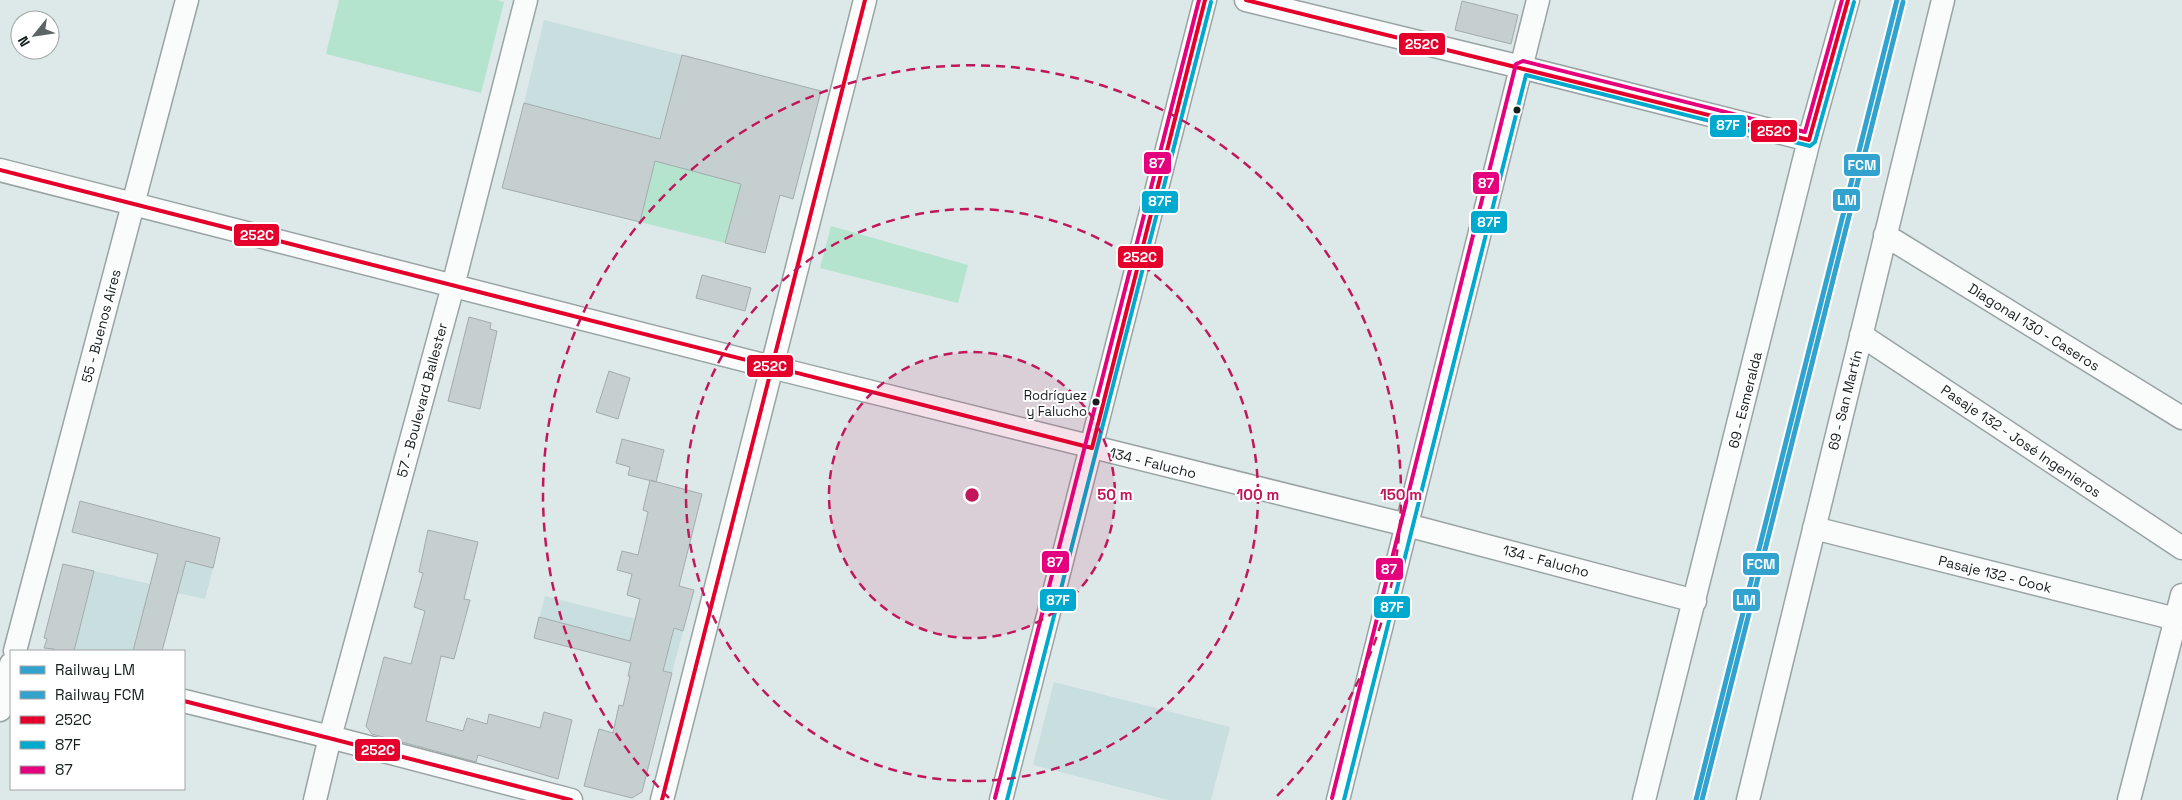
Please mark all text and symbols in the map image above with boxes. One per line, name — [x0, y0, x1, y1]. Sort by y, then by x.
north arrow — [10, 10, 60, 60]
line badge: 252C — [1398, 32, 1446, 56]
text: N — [14, 33, 34, 50]
text: 252C — [1405, 35, 1439, 53]
unlabelled marker — [1512, 105, 1522, 115]
line badge: 87F — [1709, 114, 1747, 138]
text: 87F — [1716, 116, 1740, 134]
line badge: 252C — [1750, 119, 1798, 143]
text: 252C — [1757, 122, 1791, 140]
line badge: 87 — [1143, 151, 1172, 175]
line badge: FCM — [1843, 153, 1881, 177]
text: 87 — [1149, 154, 1165, 172]
text: FCM — [1848, 156, 1876, 174]
line badge: 87 — [1472, 171, 1500, 195]
text: 87 — [1478, 174, 1494, 192]
line badge: LM — [1832, 188, 1861, 212]
line badge: 87F — [1141, 190, 1179, 214]
text: LM — [1837, 191, 1857, 209]
text: 87F — [1148, 192, 1172, 210]
line badge: 87F — [1470, 210, 1508, 234]
text: 87F — [1477, 213, 1501, 231]
line badge: 252C — [233, 223, 280, 247]
text: 252C — [240, 226, 274, 244]
line badge: 252C — [1117, 245, 1164, 269]
text: 252C — [1123, 248, 1157, 266]
street label: 55 - Buenos Aires — [77, 267, 125, 385]
street label: Diagonal 130 - Caseros — [1965, 279, 2103, 375]
street label: 57 - Boulevard Ballester — [393, 321, 451, 479]
street label: 69 - San Martín — [1824, 348, 1866, 452]
street label: 69 - Esmeralda — [1724, 350, 1766, 450]
line badge: 252C — [746, 354, 794, 378]
text: 252C — [753, 357, 787, 375]
street label: Pasaje 132 - José Ingenieros — [1938, 381, 2104, 501]
place label: Rodríguez y Falucho — [1024, 387, 1087, 420]
marker: Rodríguez y Falucho — [1091, 397, 1101, 407]
street label: 134 - Falucho — [1108, 444, 1198, 482]
text: 50 m — [1097, 485, 1133, 504]
text: 100 m — [1237, 485, 1279, 504]
text: 150 m — [1380, 485, 1422, 504]
centre of rings — [963, 486, 981, 504]
street label: 134 - Falucho — [1501, 541, 1591, 581]
line badge: 87 — [1041, 550, 1070, 574]
street label: Pasaje 132 - Cook — [1936, 551, 2054, 597]
line badge: FCM — [1742, 552, 1780, 576]
text: 87 — [1047, 553, 1063, 571]
text: FCM — [1747, 555, 1775, 573]
line badge: 87 — [1375, 557, 1404, 581]
text: 87 — [1381, 560, 1397, 578]
line badge: 87F — [1039, 588, 1077, 612]
line badge: LM — [1732, 588, 1761, 612]
text: 87F — [1046, 591, 1070, 609]
text: LM — [1736, 591, 1756, 609]
line badge: 87F — [1373, 595, 1411, 619]
text: 87F — [1380, 598, 1404, 616]
legend — [10, 650, 185, 790]
text: Railway LM — [55, 660, 135, 679]
text: Railway FCM — [55, 685, 144, 704]
text: 252C — [55, 710, 92, 729]
text: 87F — [55, 735, 81, 754]
line badge: 252C — [354, 738, 401, 762]
text: 252C — [361, 741, 395, 759]
text: 87 — [55, 760, 73, 779]

